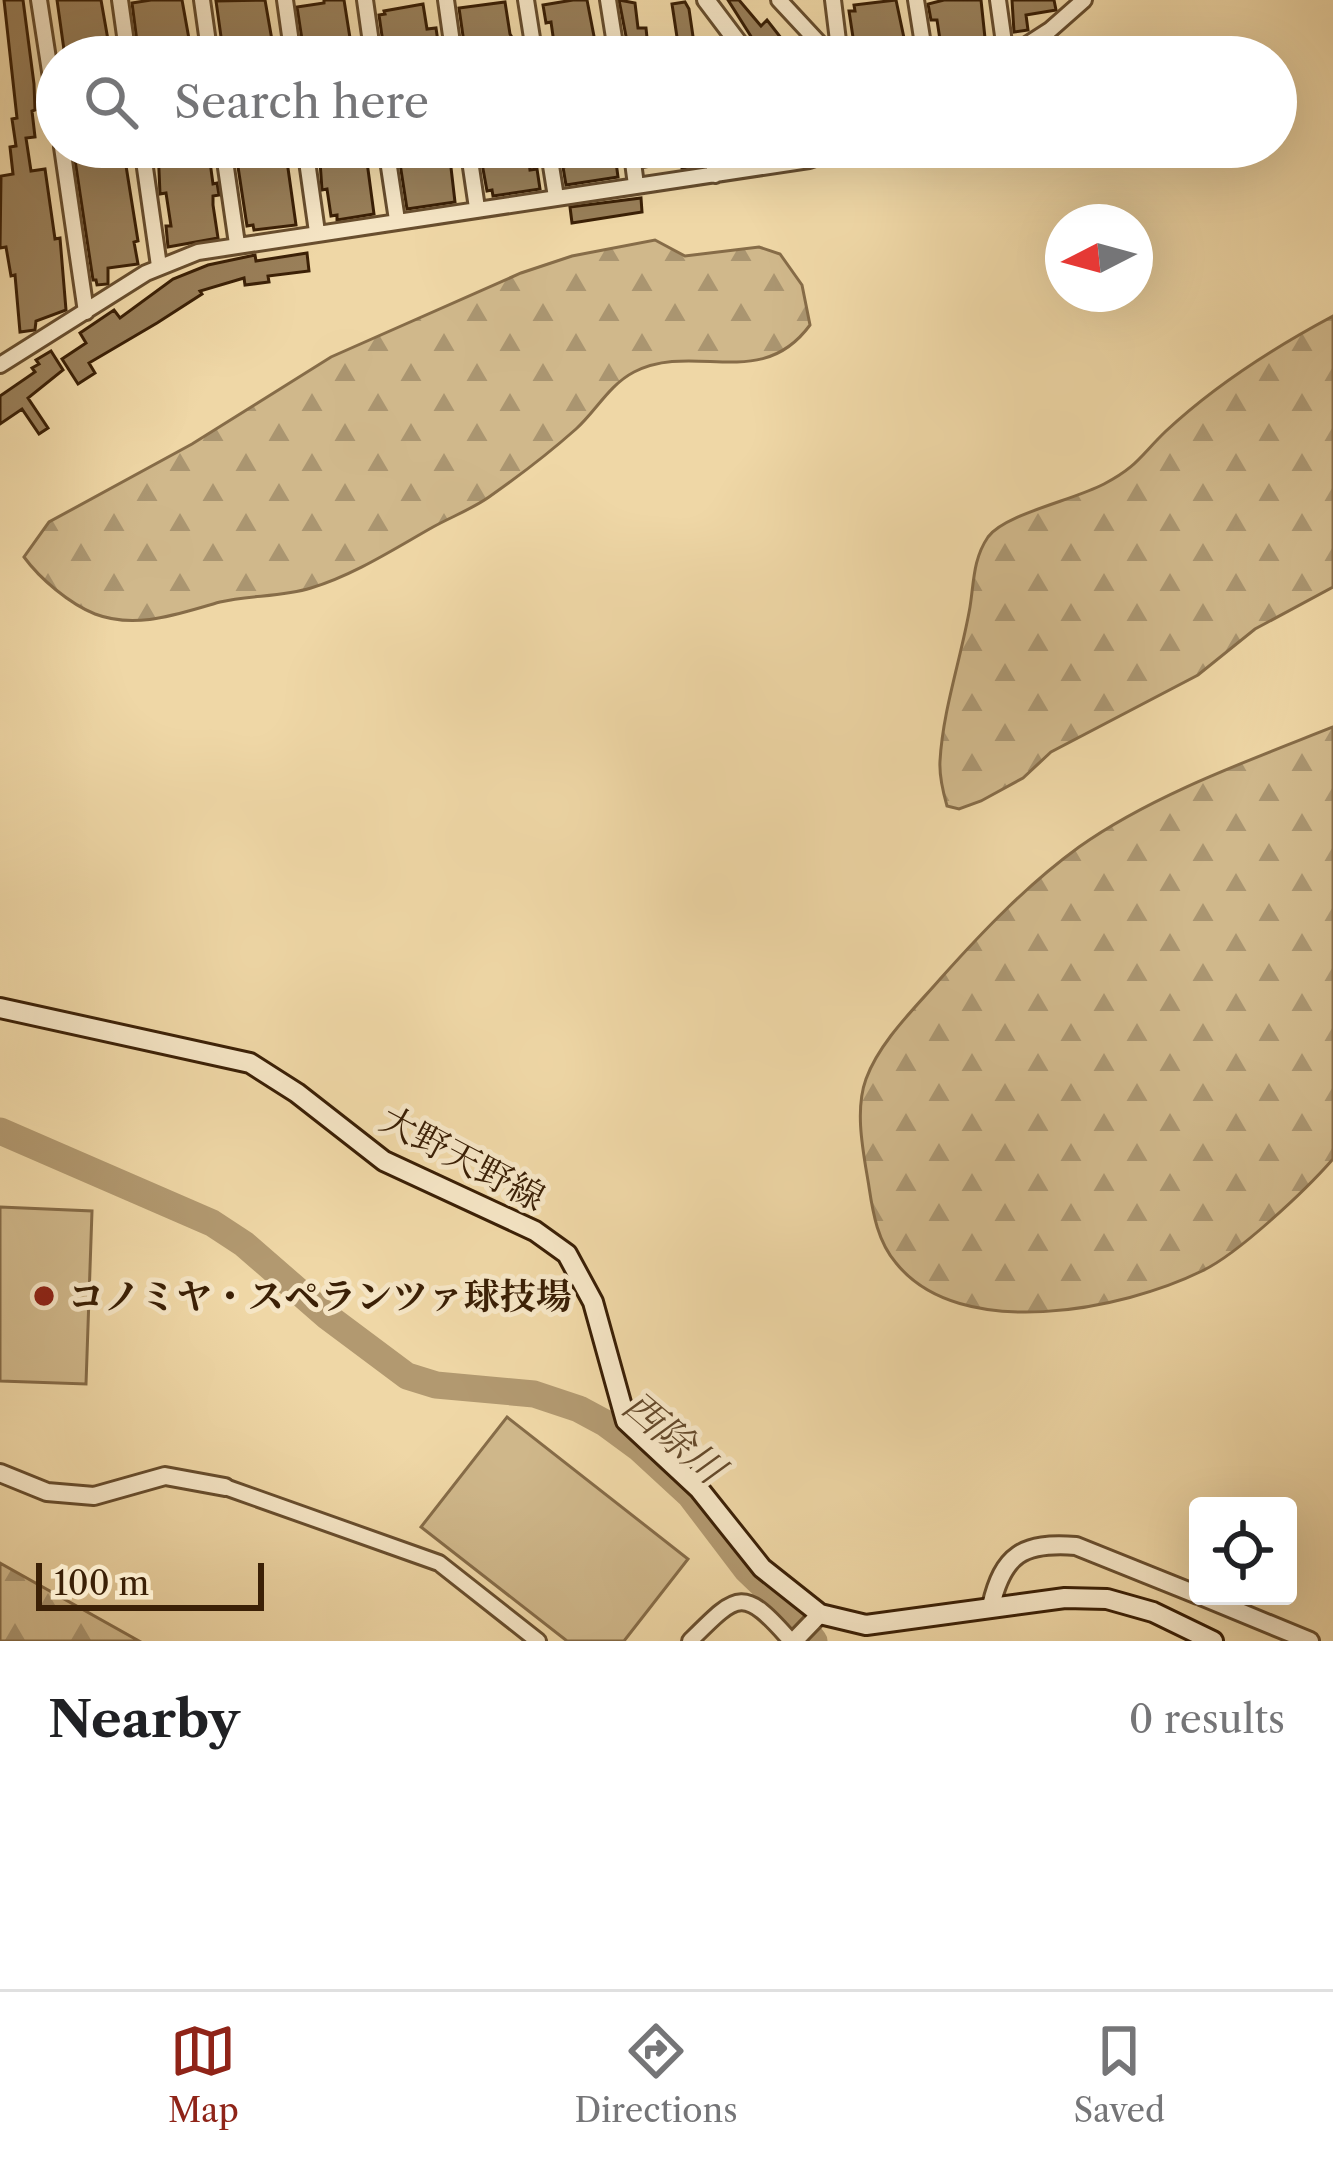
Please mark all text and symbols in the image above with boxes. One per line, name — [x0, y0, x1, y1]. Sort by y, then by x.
search box — [36, 36, 1297, 168]
icon: search — [78, 69, 144, 135]
text: Search here — [174, 74, 429, 130]
north arrow — [1045, 204, 1153, 312]
street label: 大野天野線 — [373, 1096, 553, 1220]
place label: コノミヤ・スペランツァ球技場 — [68, 1274, 572, 1318]
marker: コノミヤ・スペランツァ球技場 — [31, 1283, 57, 1309]
water label: 西除川 — [614, 1381, 737, 1496]
map controls — [1189, 1497, 1297, 1605]
button: locate — [1189, 1497, 1297, 1605]
scale bar — [36, 1557, 264, 1610]
text: 100 m — [54, 1563, 149, 1604]
text: Nearby — [48, 1688, 240, 1750]
text: 0 results — [1129, 1695, 1285, 1743]
tab: Map — [168, 2018, 239, 2131]
tab: Directions — [575, 2018, 738, 2131]
tab: Saved — [1073, 2018, 1165, 2131]

